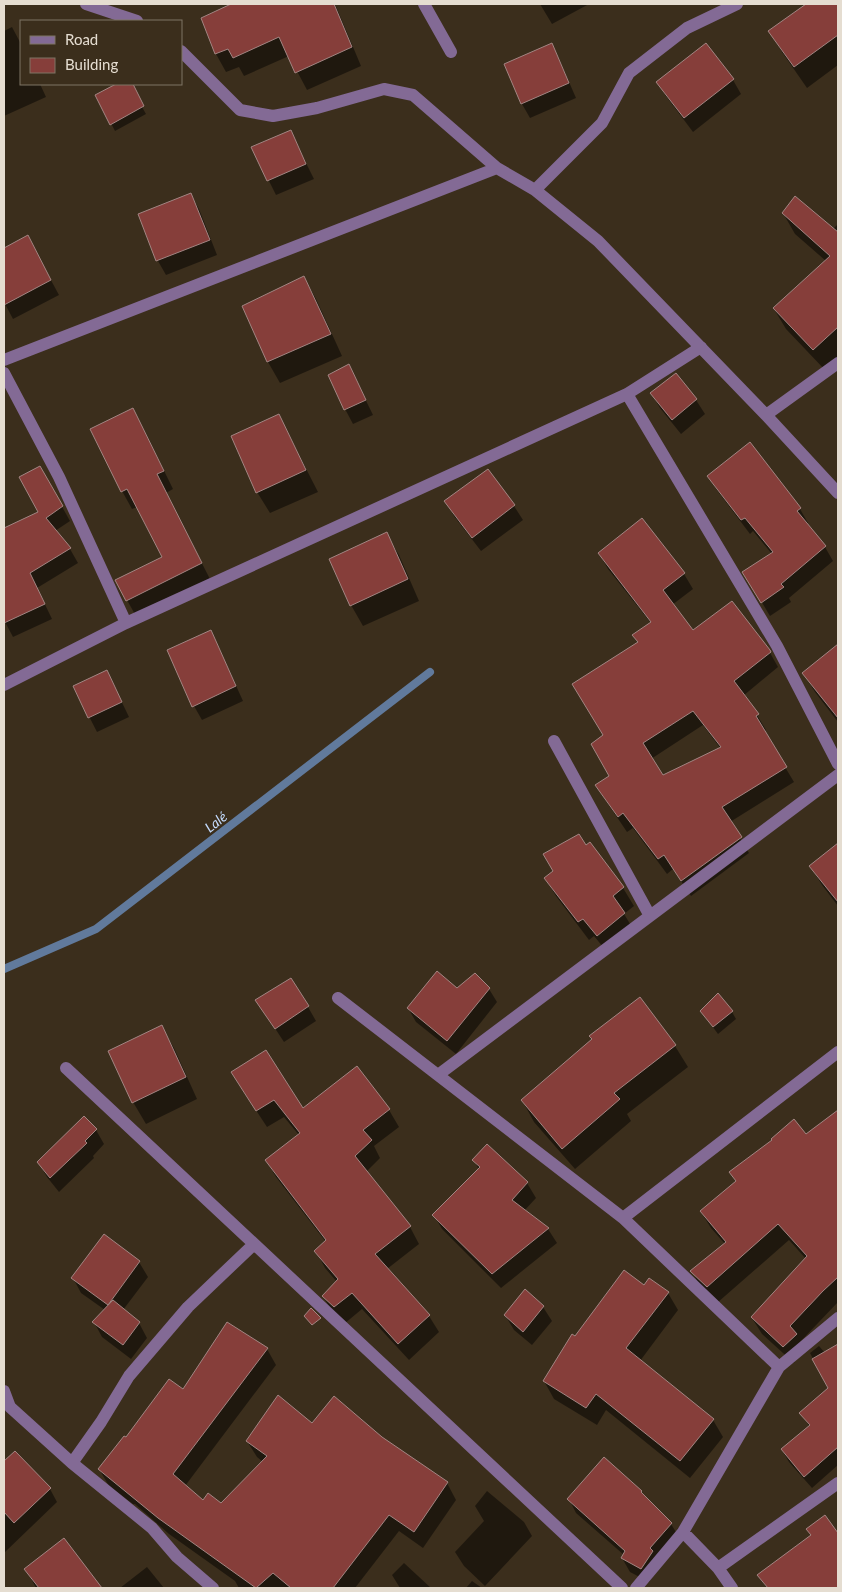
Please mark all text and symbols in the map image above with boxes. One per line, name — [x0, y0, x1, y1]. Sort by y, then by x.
legend — [20, 20, 182, 85]
text: Road — [65, 30, 98, 48]
text: Building — [65, 55, 118, 73]
water label: Lalé — [201, 808, 230, 836]

